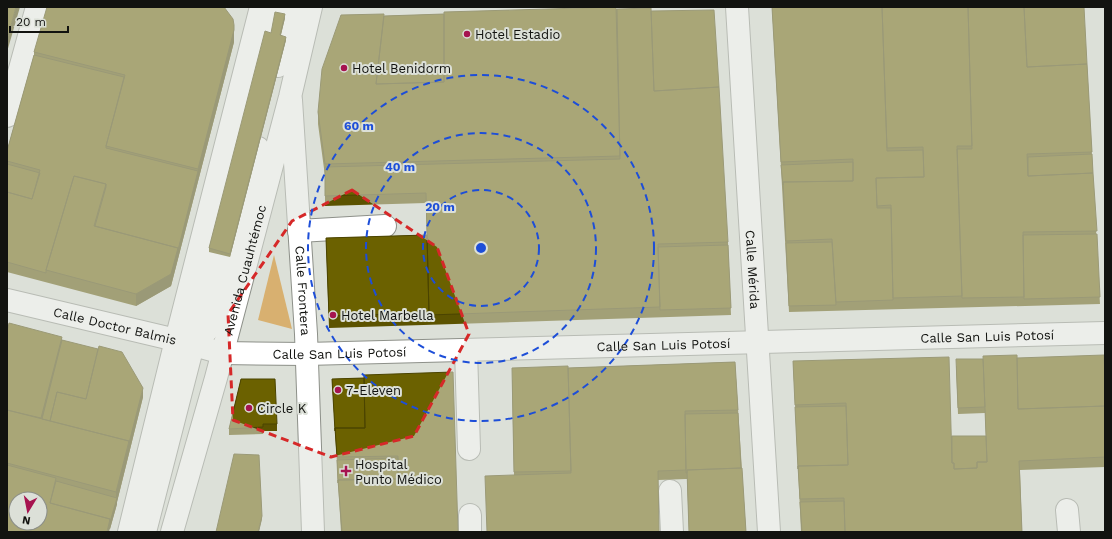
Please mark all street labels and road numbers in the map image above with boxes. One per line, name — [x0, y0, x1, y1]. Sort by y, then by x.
street label: Avenida Cuauhtémoc — [220, 203, 269, 337]
street label: Calle Mérida — [743, 230, 763, 310]
street label: Calle Frontera — [293, 245, 314, 337]
street label: Calle Doctor Balmis — [52, 304, 178, 347]
street label: Calle San Luis Potosí — [920, 327, 1055, 345]
street label: Calle San Luis Potosí — [596, 335, 731, 354]
street label: Calle San Luis Potosí — [273, 344, 407, 362]

